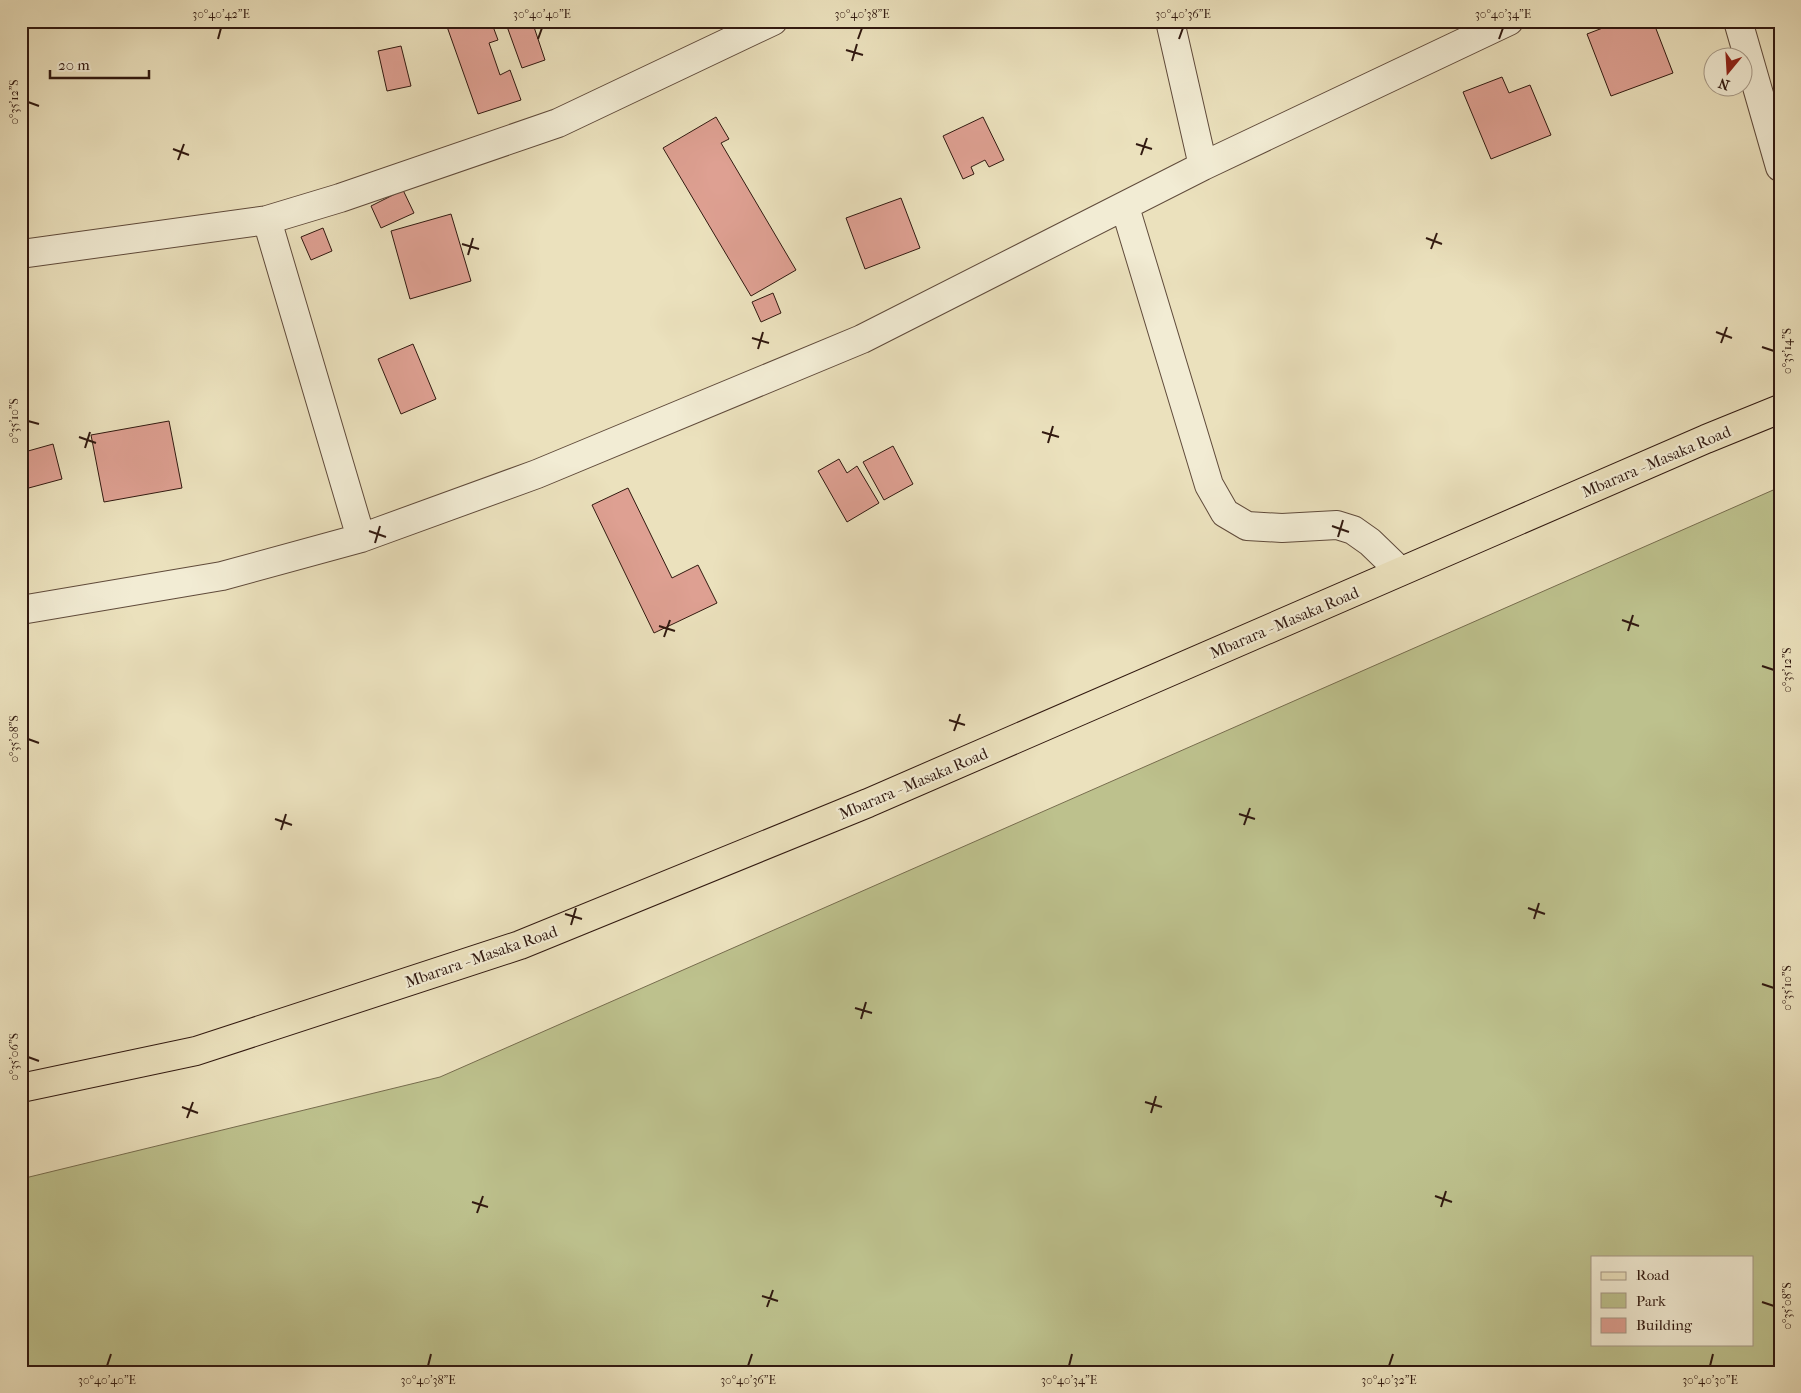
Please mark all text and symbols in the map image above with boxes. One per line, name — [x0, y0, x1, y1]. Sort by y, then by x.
text: 30°40'42"E — [192, 7, 250, 21]
text: 30°40'40"E — [513, 7, 571, 21]
text: 30°40'38"E — [834, 7, 890, 21]
text: 30°40'36"E — [1155, 7, 1211, 21]
text: 30°40'34"E — [1475, 7, 1531, 21]
scale bar — [50, 48, 149, 80]
north arrow — [1704, 48, 1754, 98]
text: 20 m — [58, 56, 90, 74]
text: N — [1716, 74, 1732, 94]
text: 0°35'12"S — [7, 80, 21, 125]
text: 0°35'14"S — [1780, 328, 1794, 374]
text: 0°35'10"S — [7, 398, 21, 444]
street label: Mbarara - Masaka Road — [1579, 421, 1734, 501]
street label: Mbarara - Masaka Road — [1207, 582, 1362, 662]
text: 0°35'12"S — [1780, 648, 1794, 693]
text: 0°35'08"S — [7, 715, 21, 763]
street label: Mbarara - Masaka Road — [836, 743, 991, 823]
street label: Mbarara - Masaka Road — [403, 921, 560, 991]
text: 0°35'10"S — [1780, 965, 1794, 1011]
text: 0°35'06"S — [7, 1033, 21, 1081]
legend — [1591, 1256, 1754, 1346]
text: Road — [1636, 1266, 1670, 1284]
text: 0°35'08"S — [1780, 1282, 1794, 1330]
text: Park — [1636, 1292, 1666, 1310]
text: Building — [1636, 1316, 1693, 1334]
text: 30°40'40"E — [78, 1373, 136, 1387]
text: 30°40'38"E — [400, 1373, 456, 1387]
text: 30°40'36"E — [720, 1373, 776, 1387]
text: 30°40'34"E — [1041, 1373, 1097, 1387]
text: 30°40'32"E — [1361, 1373, 1417, 1387]
text: 30°40'30"E — [1682, 1373, 1738, 1387]

